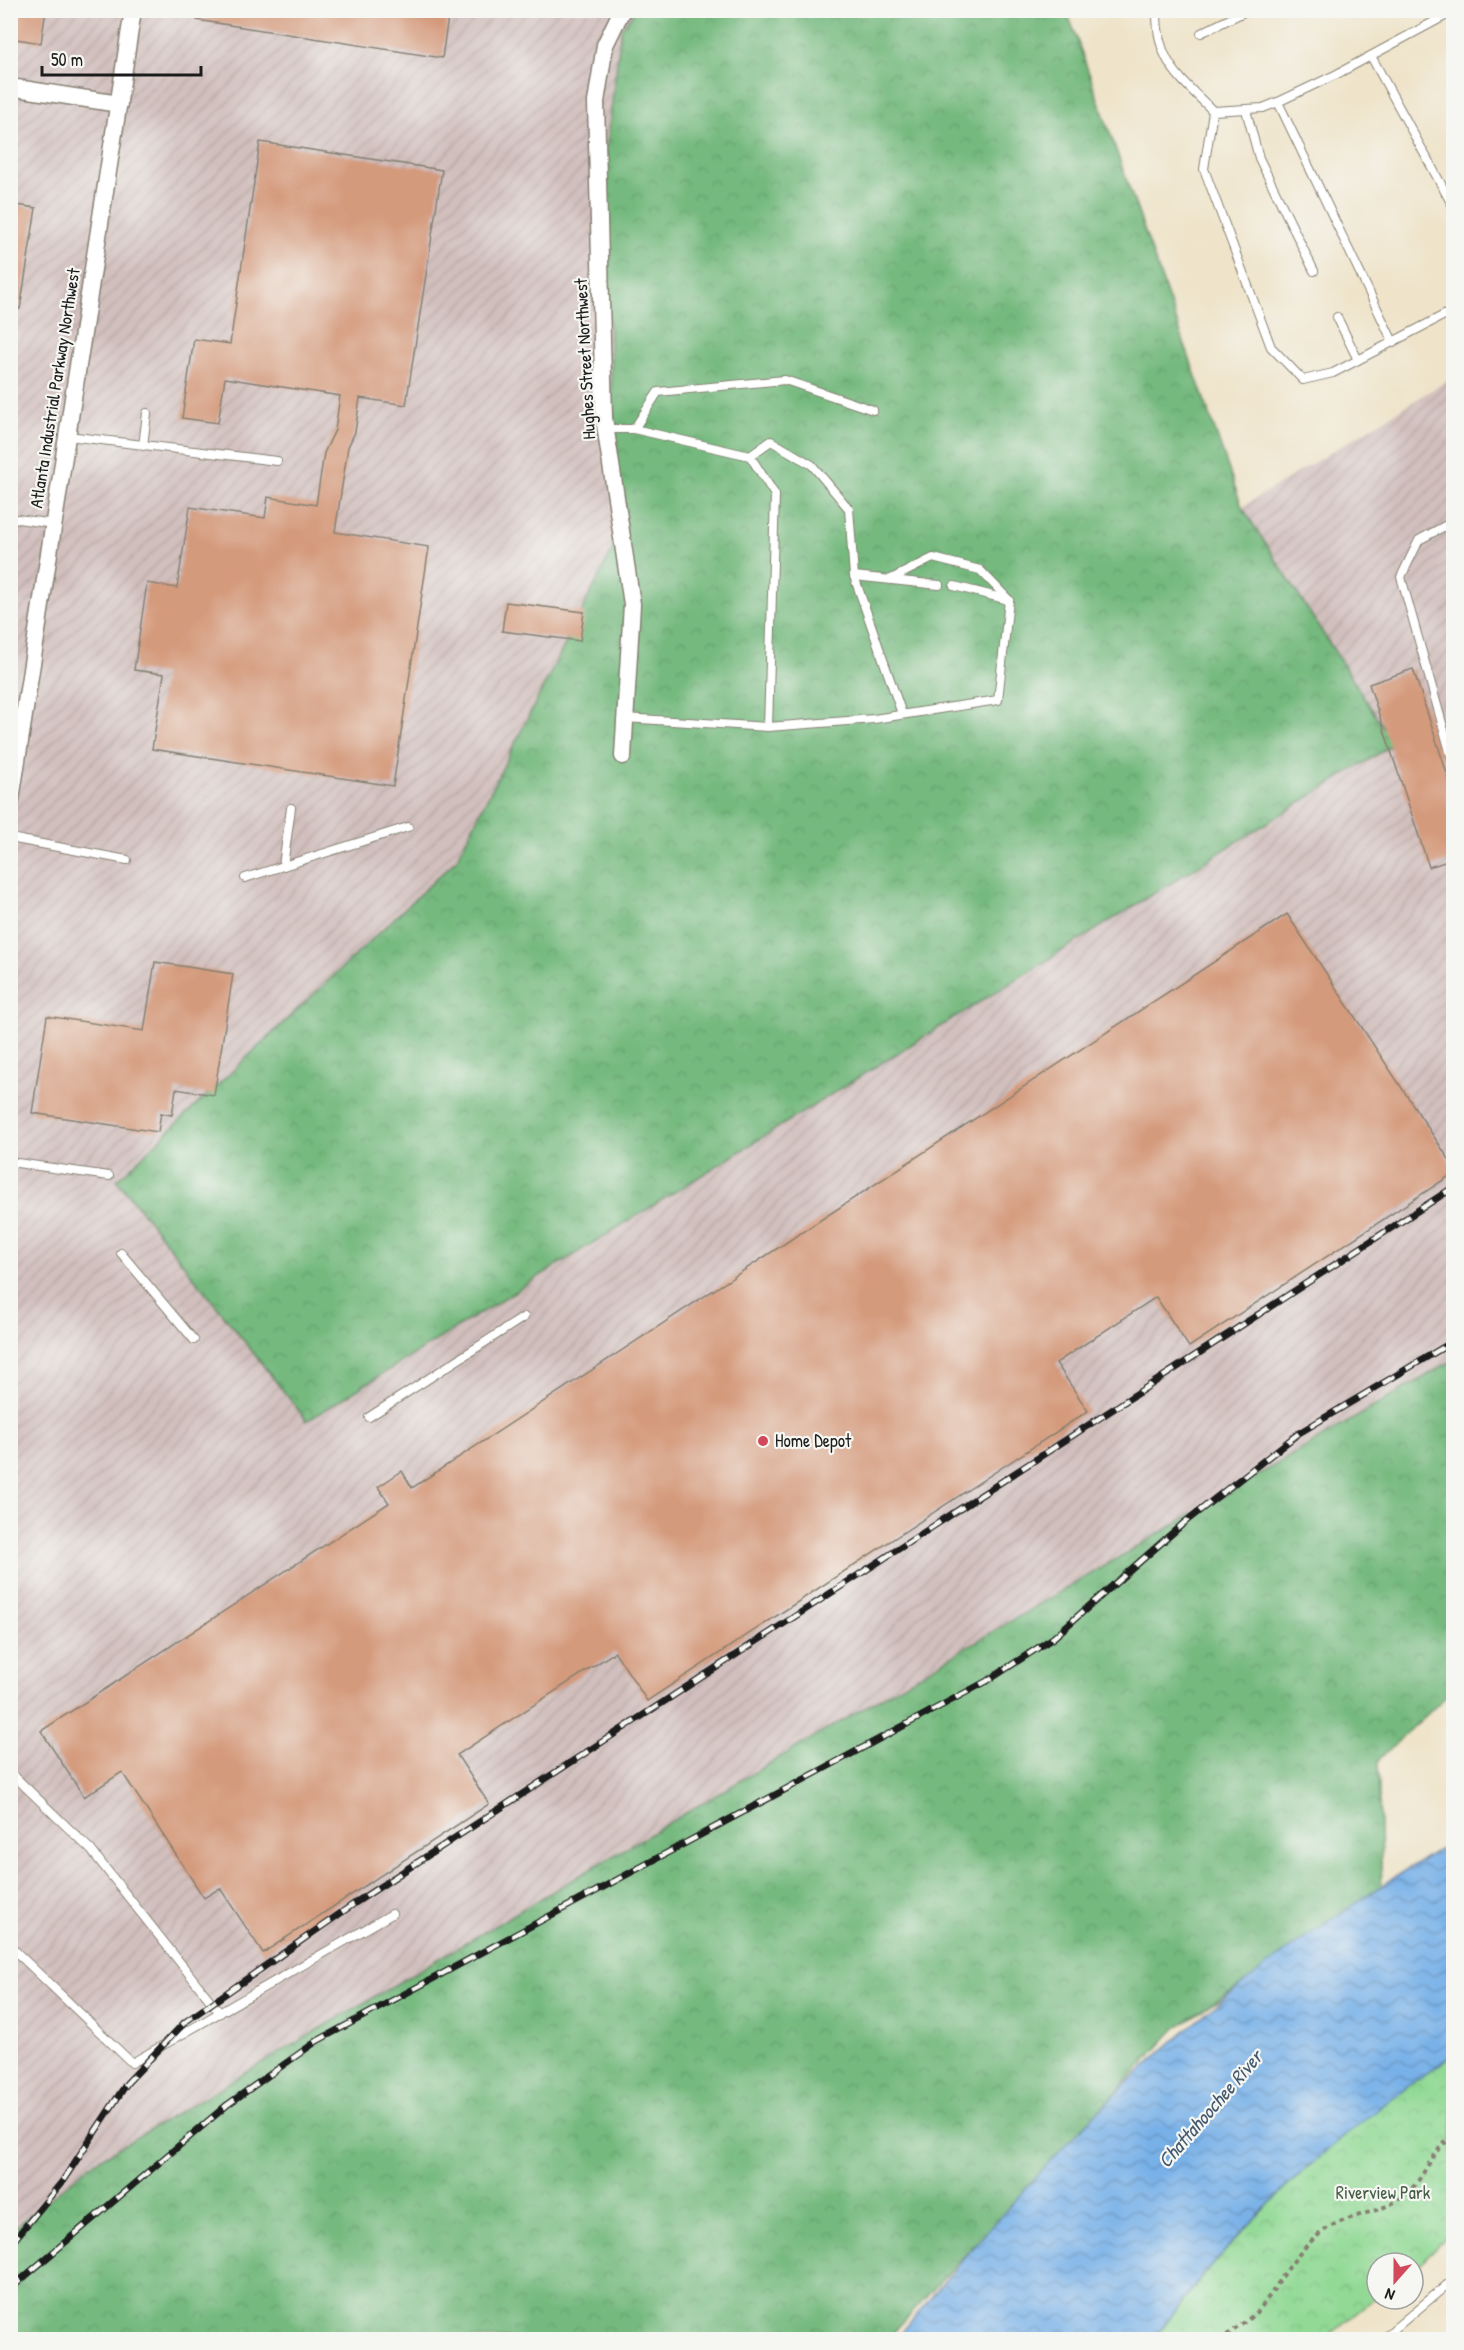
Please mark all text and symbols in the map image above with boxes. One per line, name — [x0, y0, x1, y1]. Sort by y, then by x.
scale bar — [42, 39, 201, 77]
text: 50 m — [51, 47, 83, 72]
street label: Atlanta Industrial Parkway Northwest — [23, 265, 86, 510]
street label: Hughes Street Northwest — [568, 277, 601, 440]
place label: Home Depot — [775, 1428, 852, 1453]
marker: Home Depot — [756, 1434, 770, 1448]
water label: Chattahoochee River — [1151, 2043, 1270, 2173]
park label: Riverview Park — [1336, 2180, 1431, 2205]
north arrow — [1365, 2251, 1425, 2311]
text: N — [1381, 2283, 1398, 2307]

